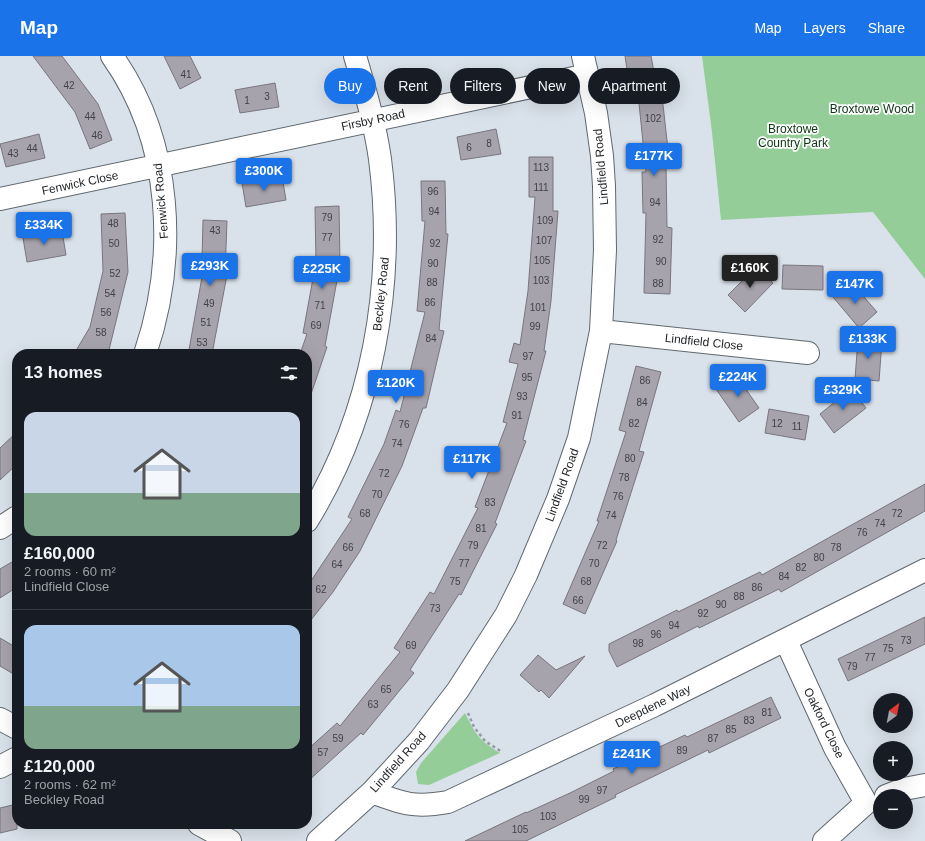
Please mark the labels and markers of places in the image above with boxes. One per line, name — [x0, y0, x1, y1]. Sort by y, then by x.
pin: £177K — [626, 143, 682, 177]
pin: £300K — [236, 158, 292, 192]
pin: £334K — [16, 212, 72, 246]
pin: £293K — [182, 253, 238, 287]
pin: £160K — [722, 255, 778, 289]
pin: £225K — [294, 256, 350, 290]
pin: £147K — [827, 271, 883, 305]
pin: £133K — [840, 326, 896, 360]
pin: £224K — [710, 364, 766, 398]
pin: £120K — [368, 370, 424, 404]
pin: £329K — [815, 377, 871, 411]
pin: £117K — [444, 446, 500, 480]
pin: £241K — [604, 741, 660, 775]

